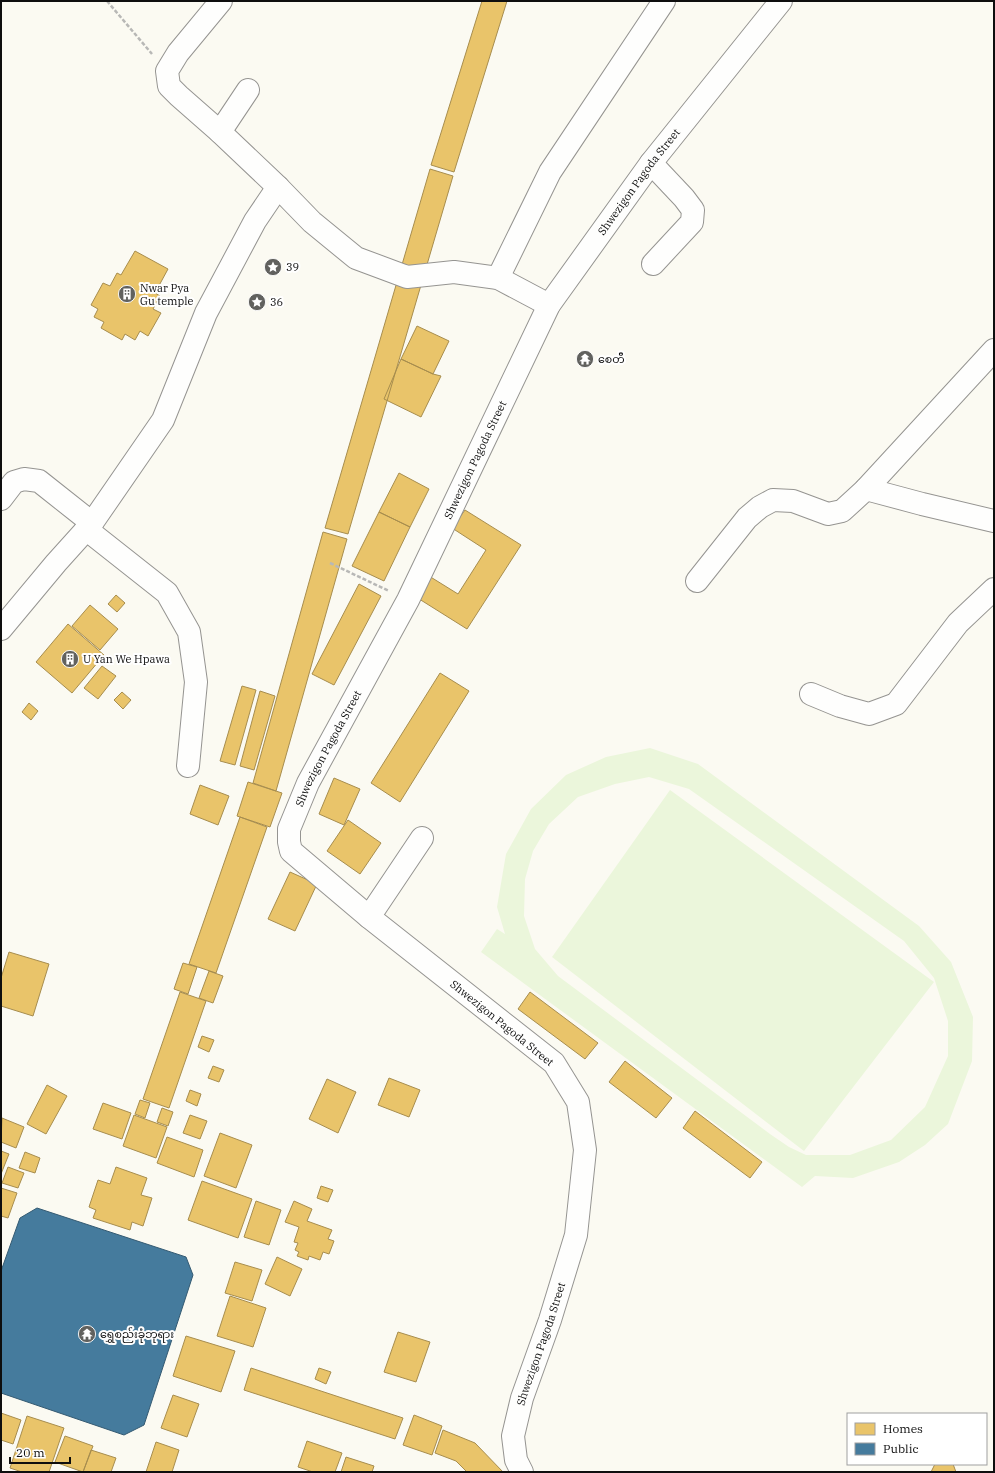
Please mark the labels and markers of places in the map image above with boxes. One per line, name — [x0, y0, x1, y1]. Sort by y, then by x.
place icon: 39 — [263, 257, 283, 277]
place label: 39 — [286, 260, 299, 274]
place label: Nwar Pya Gu temple — [140, 281, 194, 308]
building icon: Nwar Pya Gu temple — [117, 284, 137, 304]
place icon: 36 — [247, 292, 267, 312]
place label: 36 — [270, 295, 283, 309]
temple icon: စေတီ — [575, 349, 595, 369]
place label: စေတီ — [598, 352, 625, 366]
building icon: U Yan We Hpawa — [60, 649, 80, 669]
place label: U Yan We Hpawa — [83, 652, 170, 666]
temple icon: ရွှေစည်းခုံဘုရား — [77, 1324, 97, 1344]
place label: ရွှေစည်းခုံဘုရား — [100, 1327, 174, 1343]

